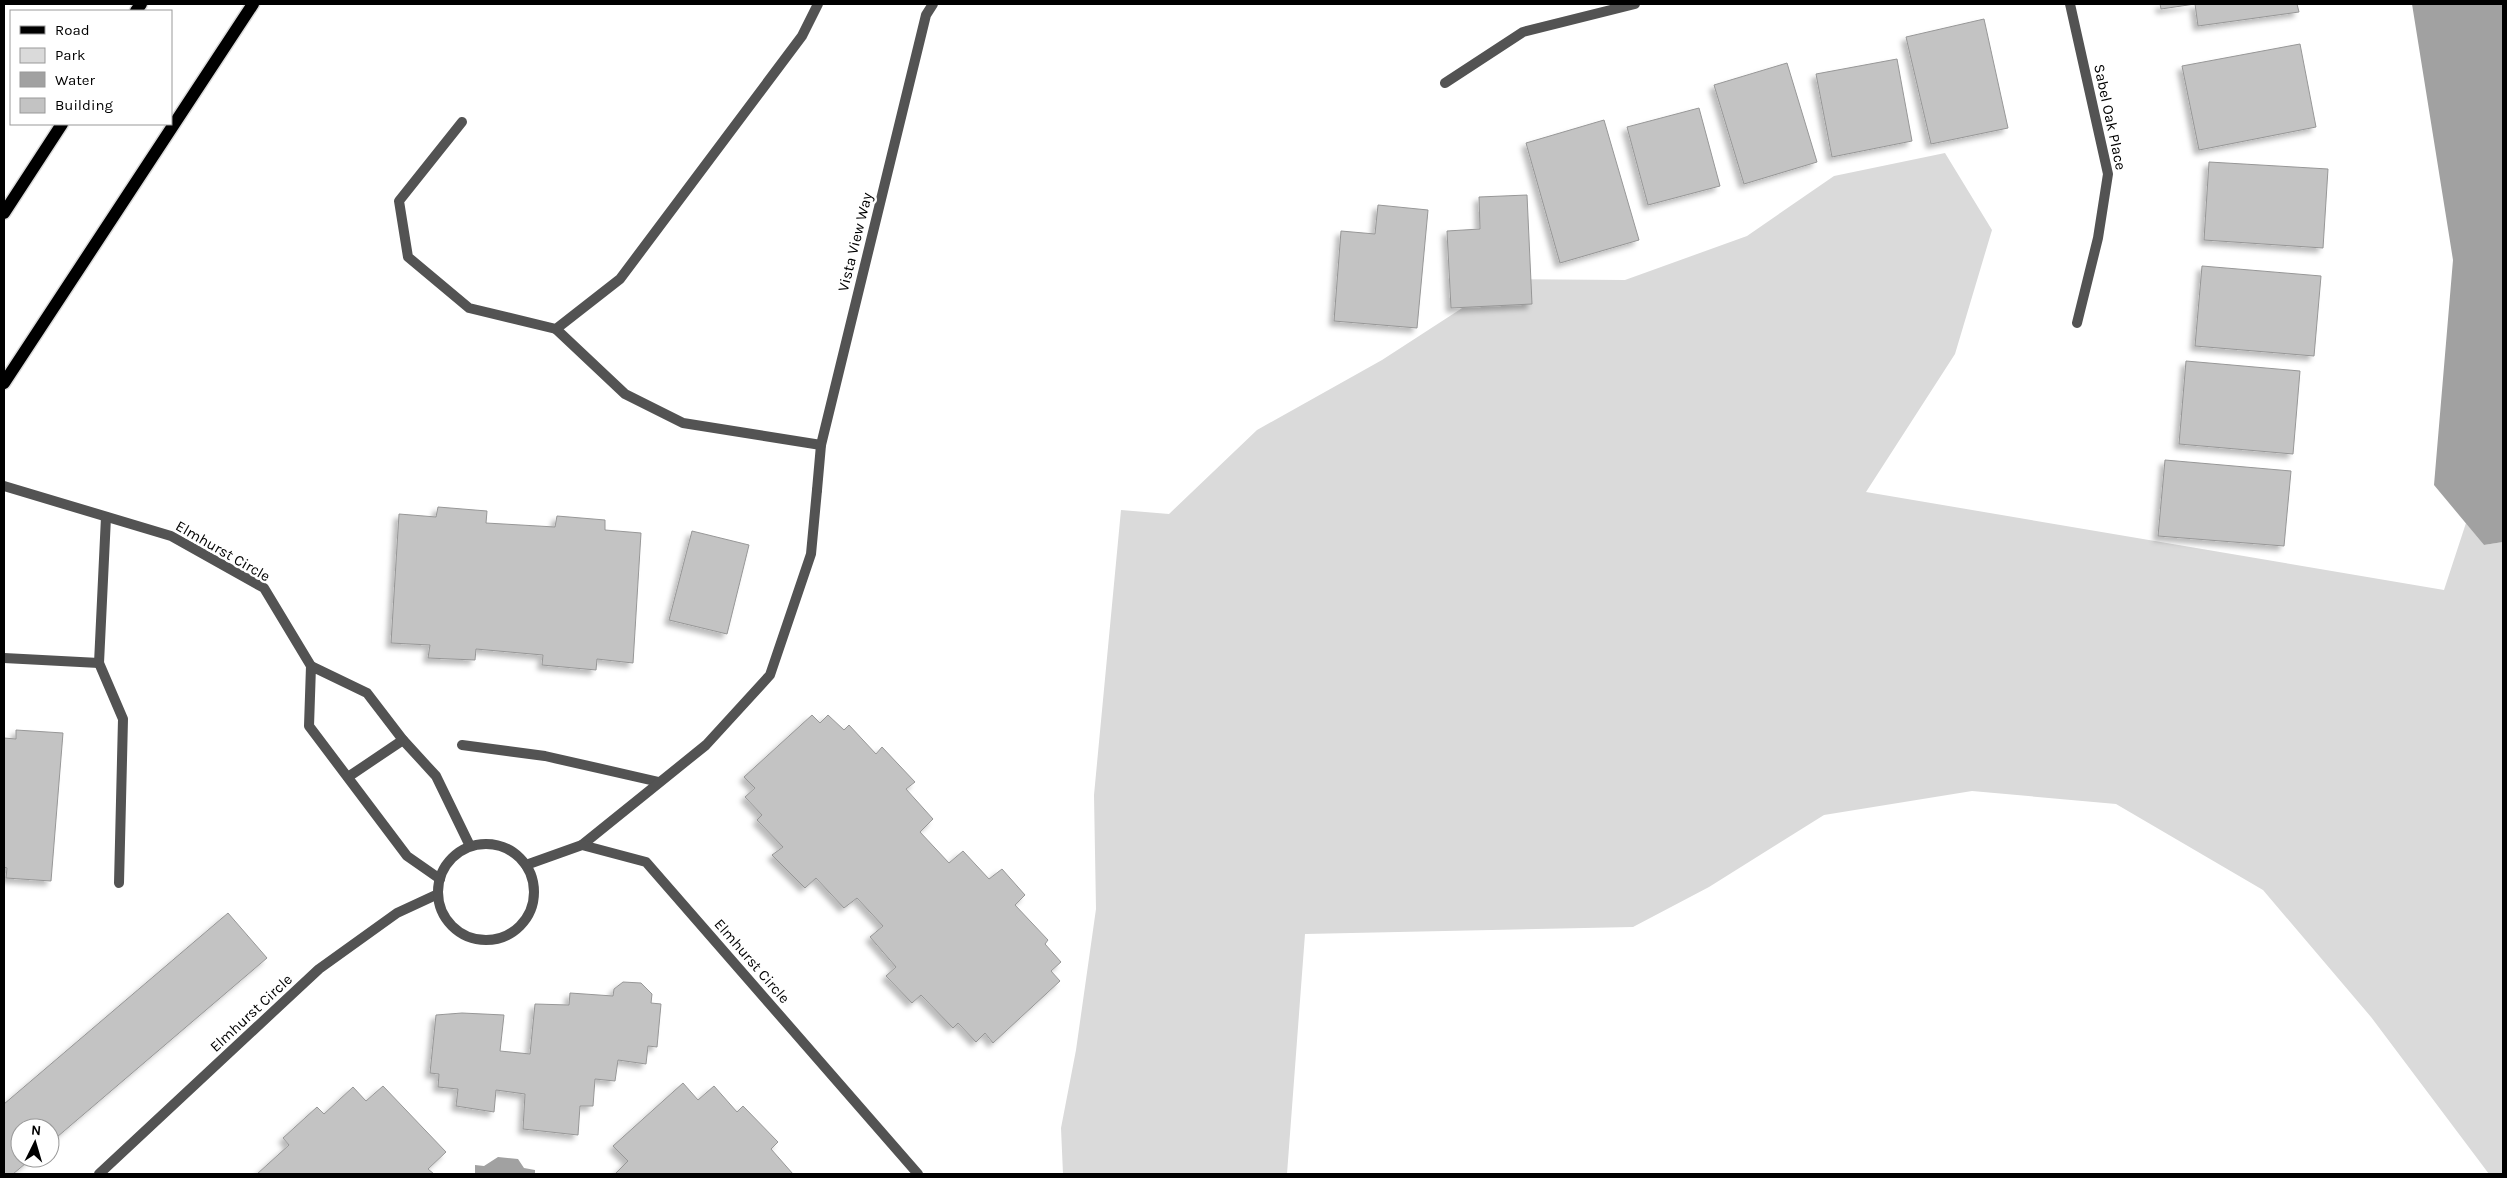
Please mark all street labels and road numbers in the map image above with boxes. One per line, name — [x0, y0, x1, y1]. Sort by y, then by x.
street label: Sabel Oak Place — [2090, 62, 2130, 172]
street label: Vista View Way — [834, 191, 876, 293]
street label: Elmhurst Circle — [173, 517, 273, 585]
street label: Elmhurst Circle — [710, 915, 794, 1007]
street label: Elmhurst Circle — [206, 970, 296, 1056]

